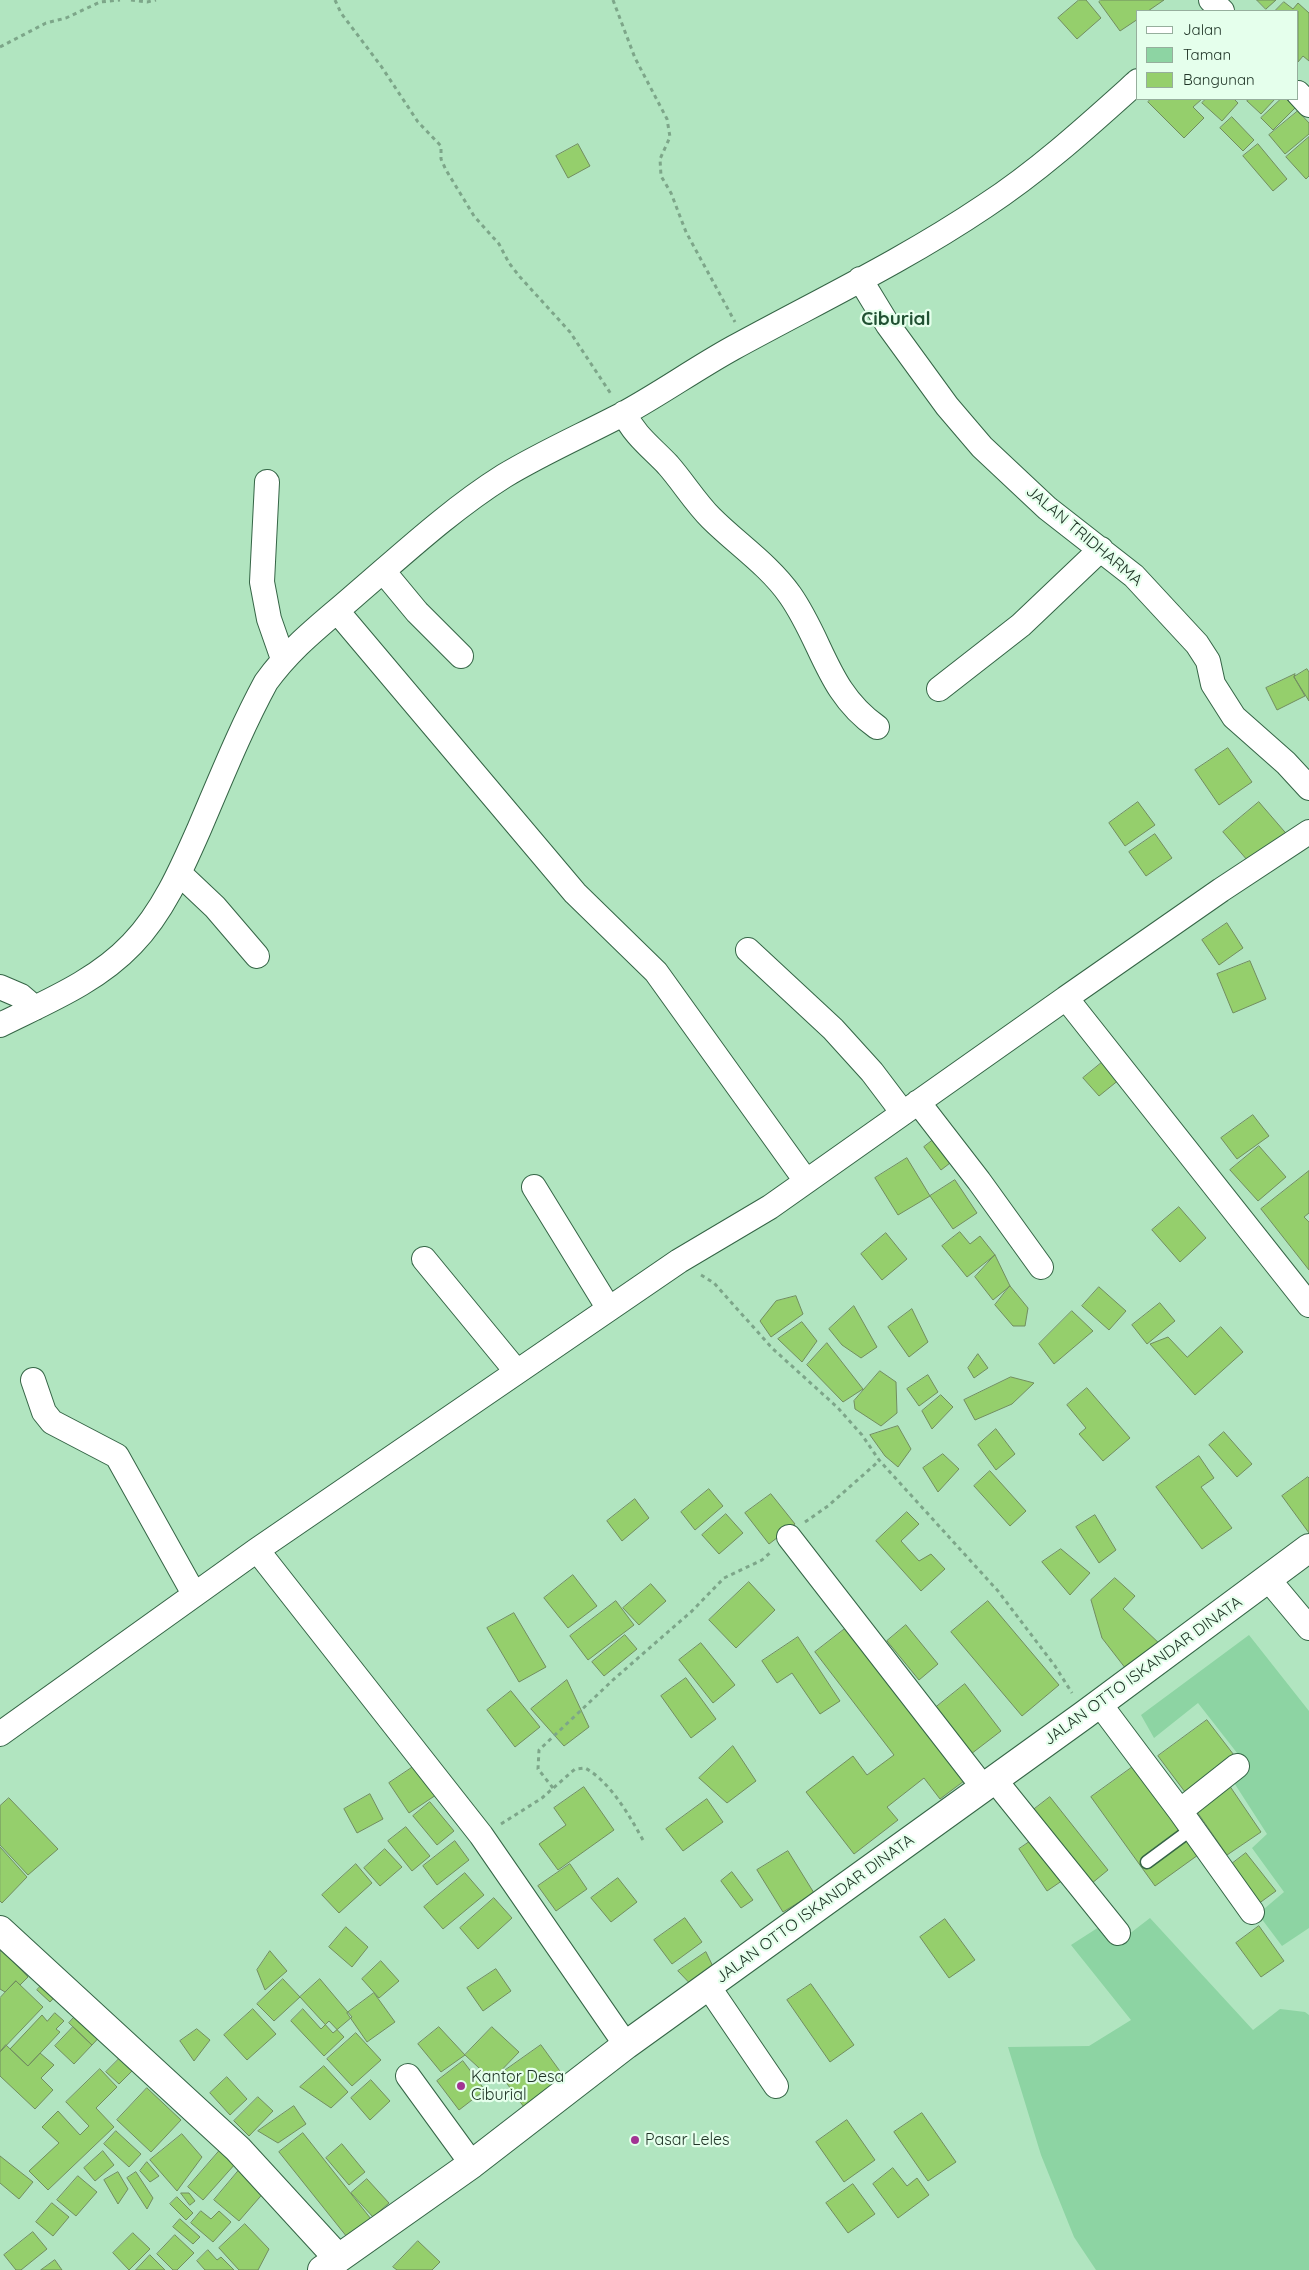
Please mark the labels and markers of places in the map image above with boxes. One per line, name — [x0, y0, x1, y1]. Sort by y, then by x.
place label: Kantor Desa Ciburial — [471, 2067, 564, 2105]
marker: Kantor Desa Ciburial — [455, 2080, 467, 2092]
place label: Pasar Leles — [645, 2130, 730, 2150]
marker: Pasar Leles — [629, 2134, 641, 2146]

